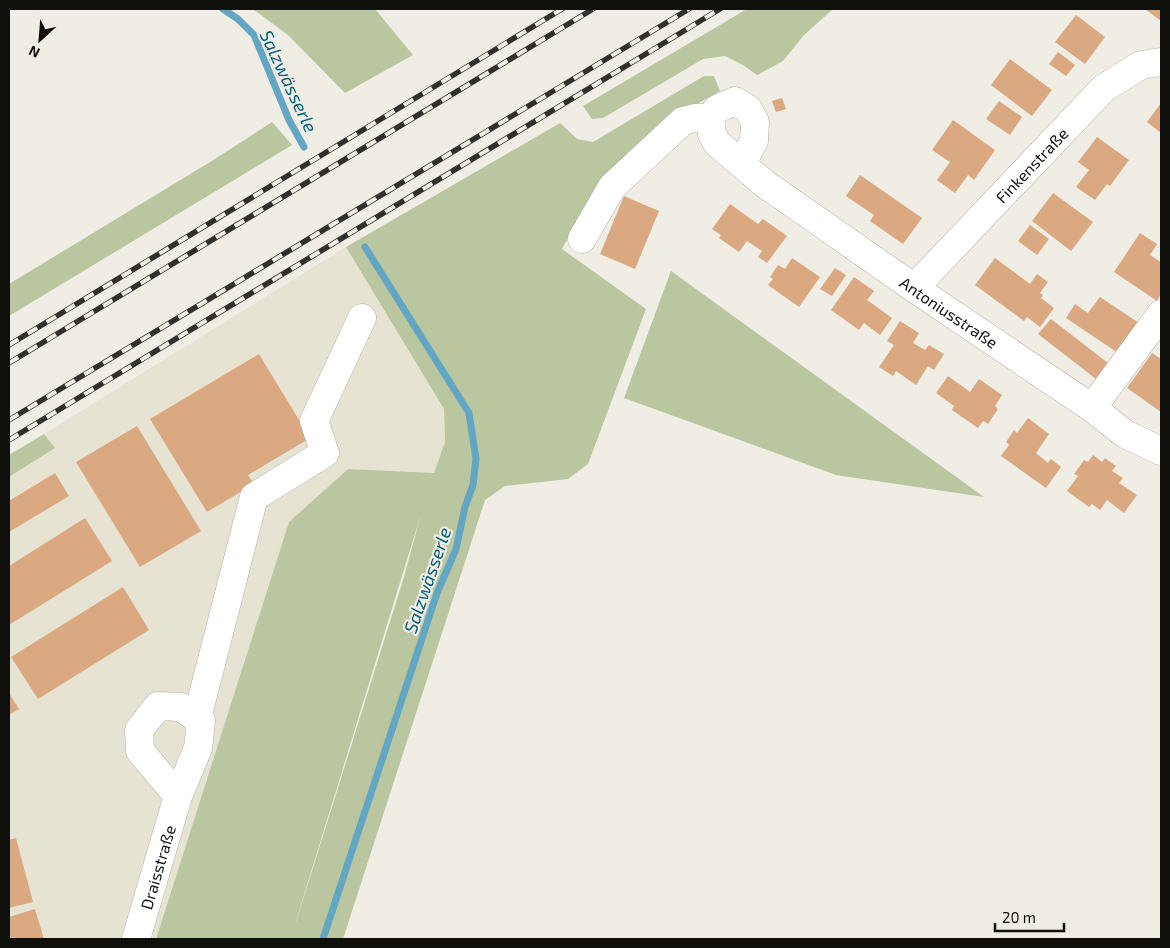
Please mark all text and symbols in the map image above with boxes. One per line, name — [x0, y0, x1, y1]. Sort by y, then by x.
north arrow — [15, 15, 65, 65]
water label: Salzwässerle — [256, 26, 322, 136]
text: N — [26, 42, 42, 62]
street label: Finkenstraße — [991, 123, 1071, 206]
street label: Antoniusstraße — [897, 272, 1002, 351]
water label: Salzwässerle — [399, 524, 455, 636]
street label: Draisstraße — [136, 823, 178, 911]
scale bar — [995, 900, 1064, 932]
text: 20 m — [1002, 908, 1036, 926]

